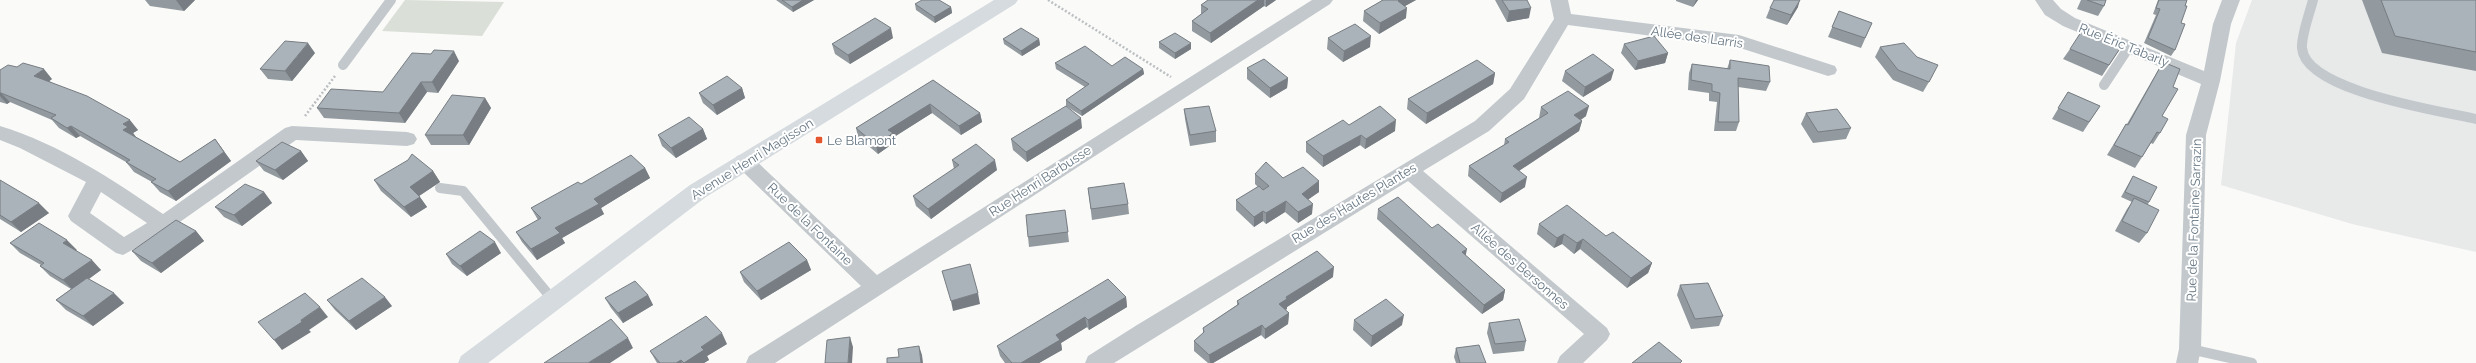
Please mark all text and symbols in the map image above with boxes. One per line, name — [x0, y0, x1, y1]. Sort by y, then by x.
street label: Rue Éric Tabarly — [2077, 20, 2171, 70]
street label: Allée des Larris — [1650, 23, 1744, 51]
street label: Avenue Henri Magisson — [688, 115, 816, 203]
place label: Le Blamont — [827, 133, 897, 148]
marker: Le Blamont — [814, 135, 824, 145]
street label: Rue de la Fontaine Sarrazin — [2184, 138, 2204, 302]
street label: Rue Henri Barbusse — [986, 142, 1094, 220]
street label: Rue des Hautes Plantes — [1289, 160, 1419, 246]
street label: Rue de la Fontaine — [765, 180, 856, 269]
street label: Allée des Bersonnes — [1468, 220, 1572, 312]

